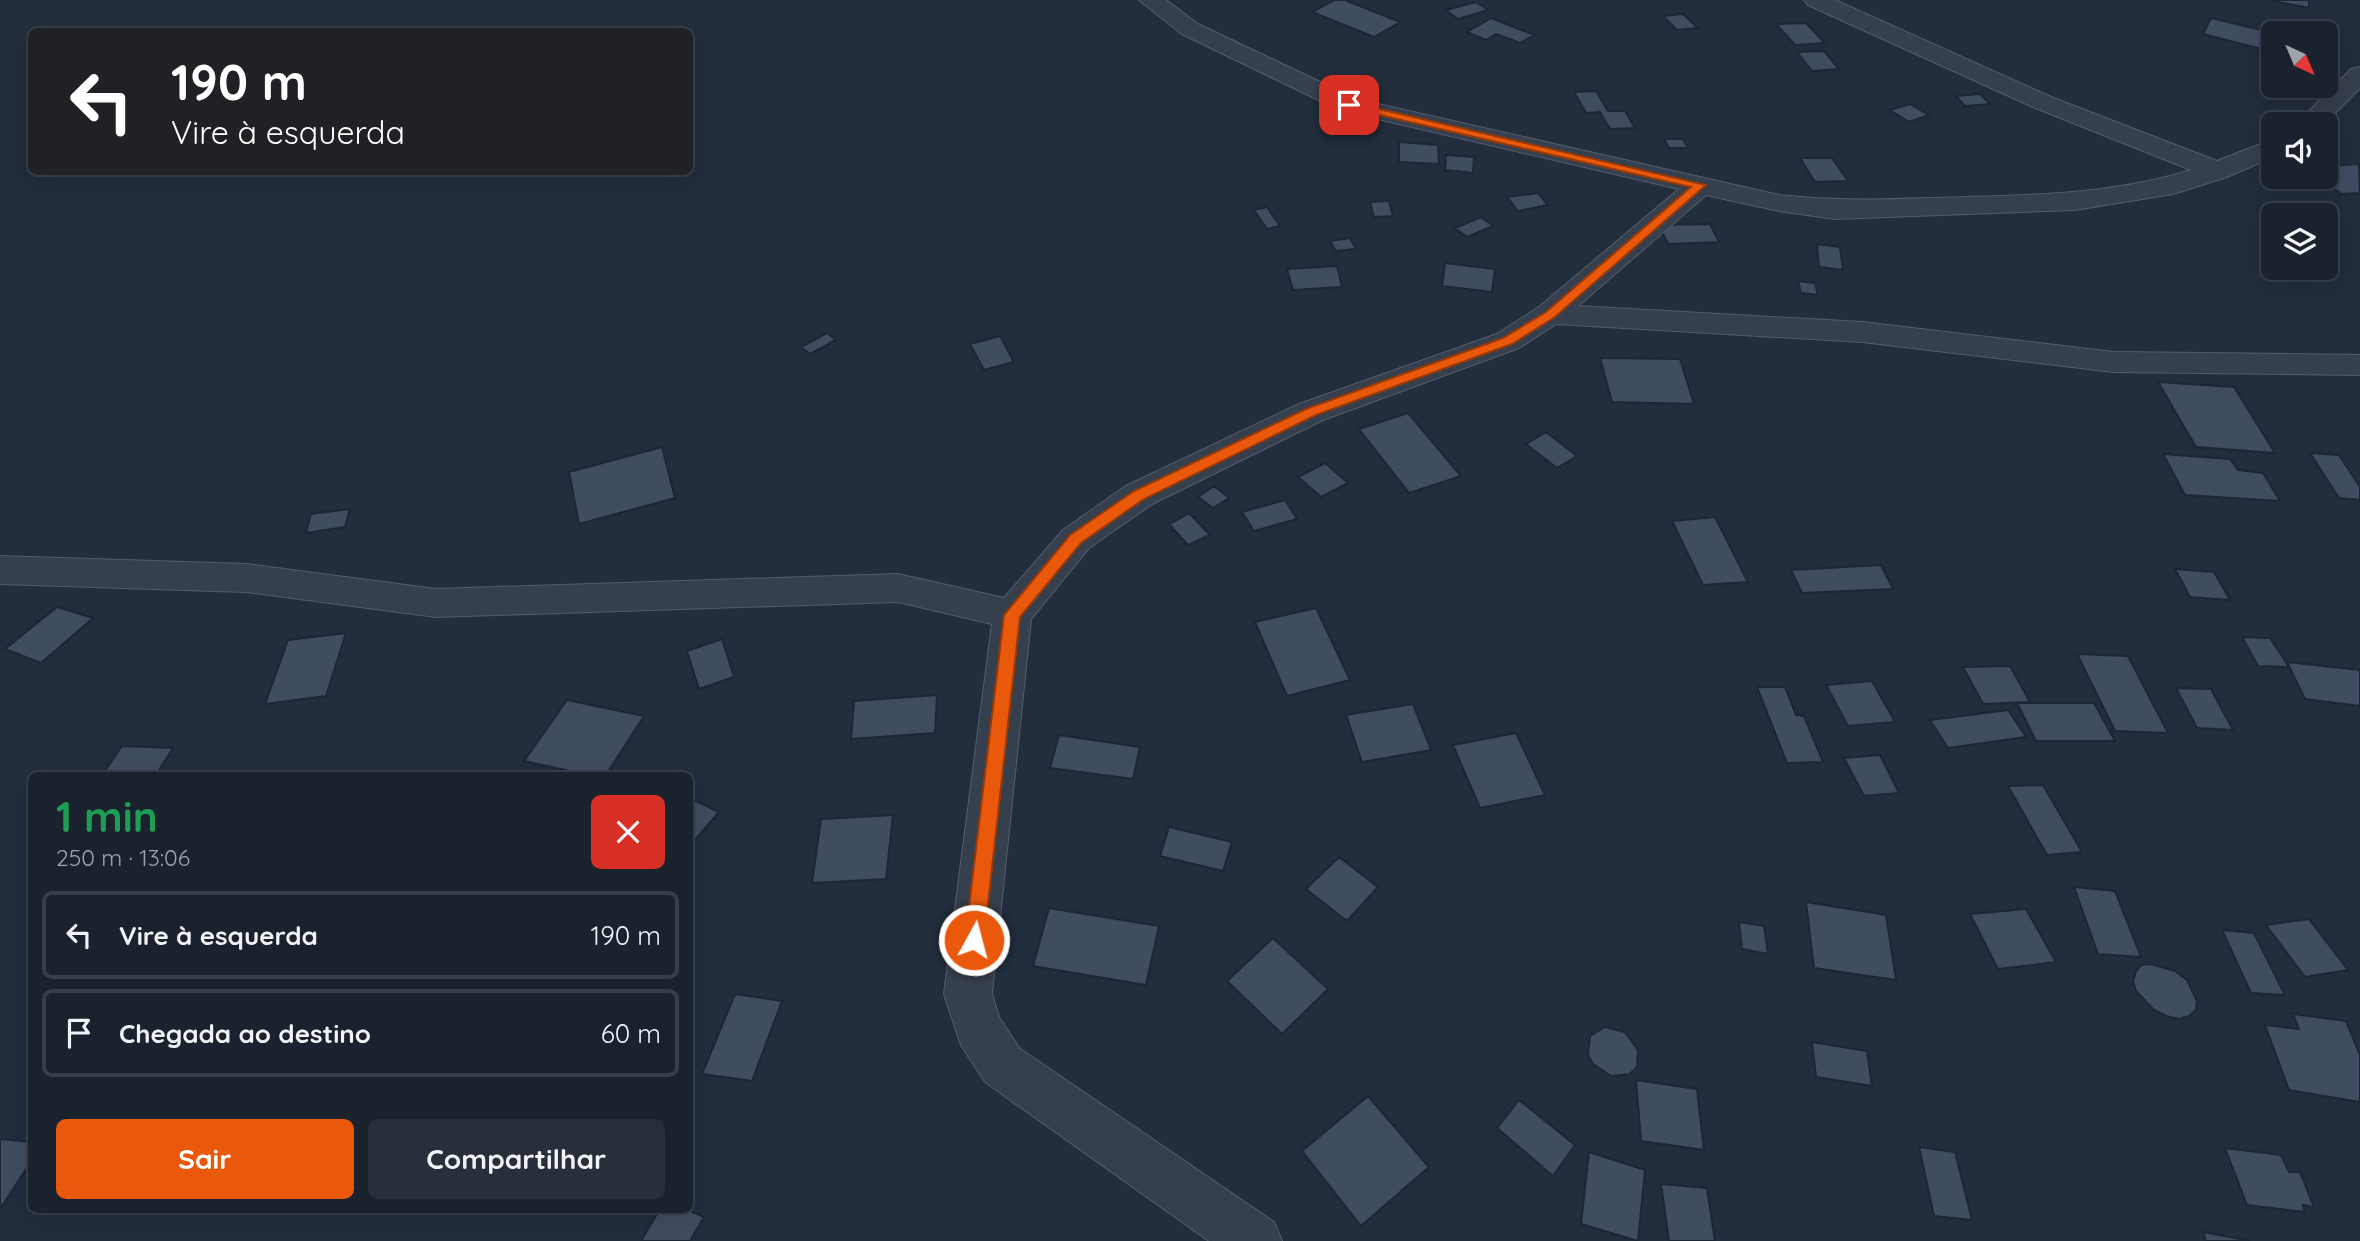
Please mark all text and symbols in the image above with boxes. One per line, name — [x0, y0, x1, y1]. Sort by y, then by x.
north arrow — [2261, 21, 2338, 98]
map controls — [2261, 21, 2338, 280]
text: 190 m — [171, 51, 307, 112]
icon: left — [56, 56, 147, 147]
pin — [1319, 75, 1379, 135]
icon: arrive — [1330, 86, 1368, 124]
text: Vire à esquerda — [171, 112, 405, 152]
button: sound — [2261, 112, 2338, 189]
button: layers — [2261, 203, 2338, 280]
text: 1 min — [56, 790, 158, 843]
button: close — [591, 795, 665, 869]
text: 250 m · 13:06 — [56, 843, 190, 872]
position arrow — [937, 903, 1011, 977]
icon: left — [60, 916, 98, 954]
text: Vire à esquerda — [119, 919, 318, 952]
text: 190 m — [591, 919, 661, 952]
icon: arrive — [60, 1014, 98, 1052]
text: Chegada ao destino — [119, 1017, 371, 1050]
text: 60 m — [601, 1017, 661, 1050]
button: Sair — [56, 1119, 354, 1199]
button: Compartilhar — [368, 1119, 665, 1199]

